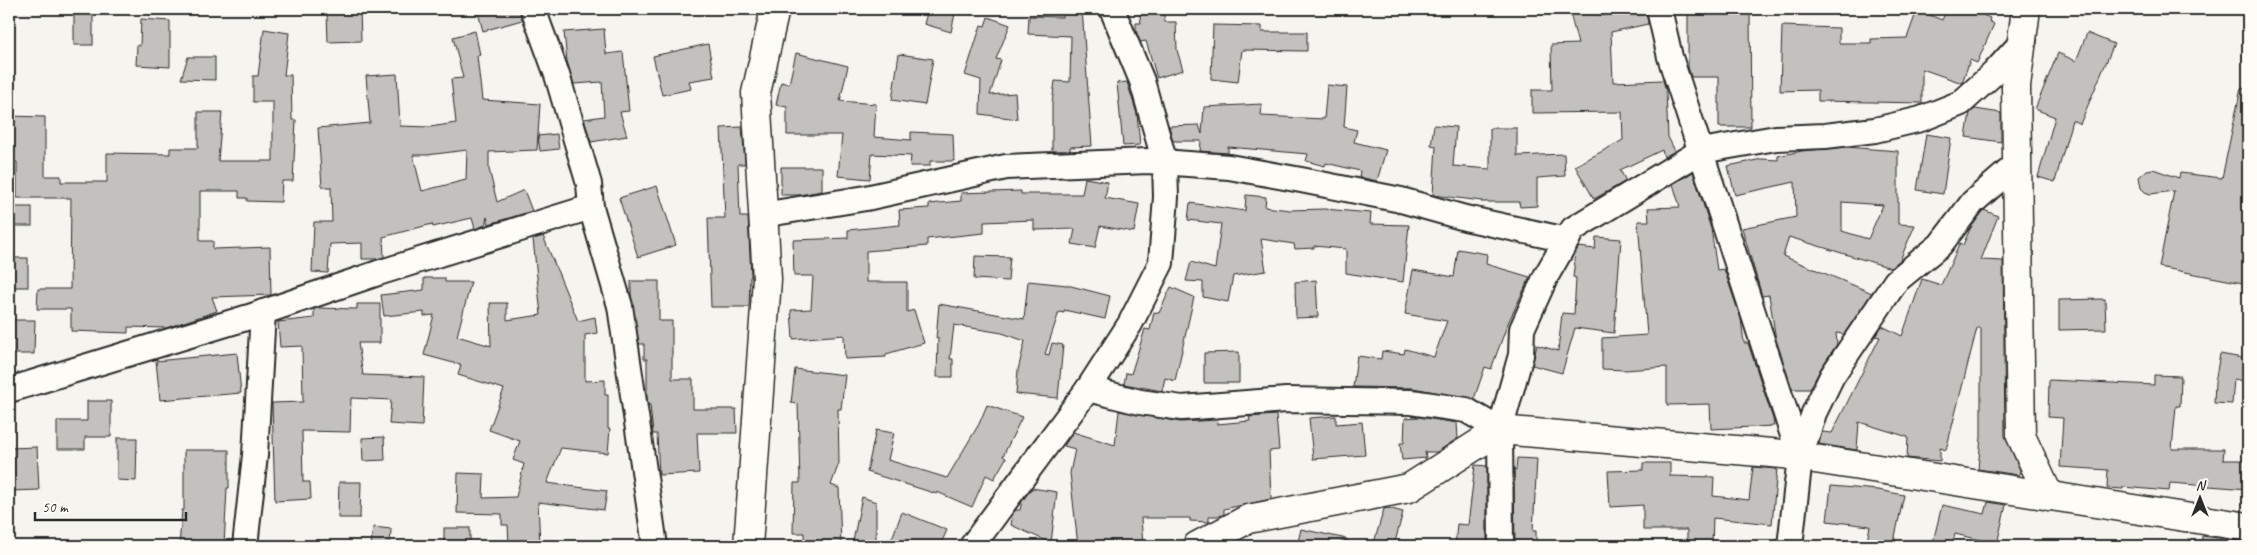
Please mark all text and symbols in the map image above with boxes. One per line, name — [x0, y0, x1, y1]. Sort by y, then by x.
north arrow — [2174, 472, 2224, 522]
text: N — [2196, 477, 2207, 494]
scale bar — [35, 490, 186, 522]
text: 50 m — [42, 498, 69, 517]

